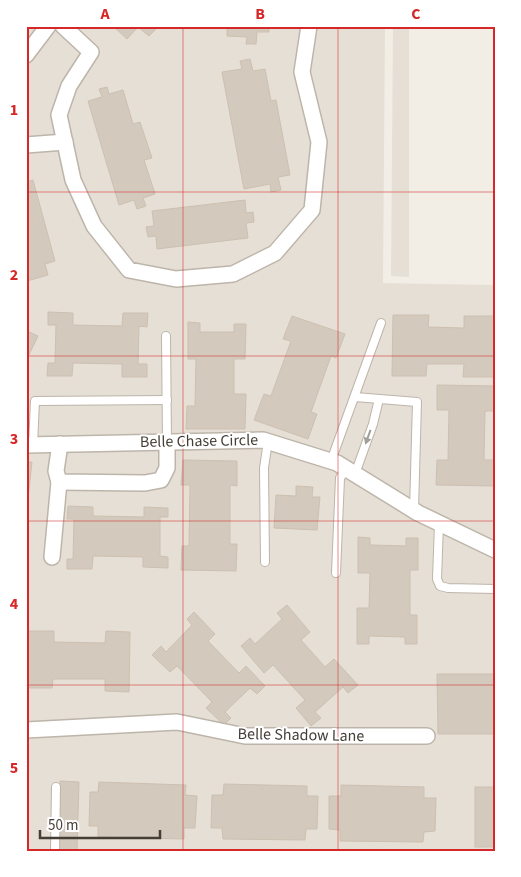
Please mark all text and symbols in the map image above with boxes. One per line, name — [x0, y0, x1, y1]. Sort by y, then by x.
text: A — [99, 3, 110, 25]
text: B — [255, 3, 265, 25]
text: C — [411, 3, 421, 25]
text: 1 — [10, 99, 18, 121]
text: 2 — [10, 264, 18, 286]
text: 3 — [10, 428, 18, 450]
street label: Belle Chase Circle — [140, 429, 258, 453]
one-way arrow — [364, 430, 372, 445]
text: 4 — [10, 593, 19, 615]
street label: Belle Shadow Lane — [237, 723, 365, 747]
text: 5 — [10, 757, 18, 779]
scale bar — [40, 807, 160, 839]
text: 50 m — [48, 815, 78, 836]

